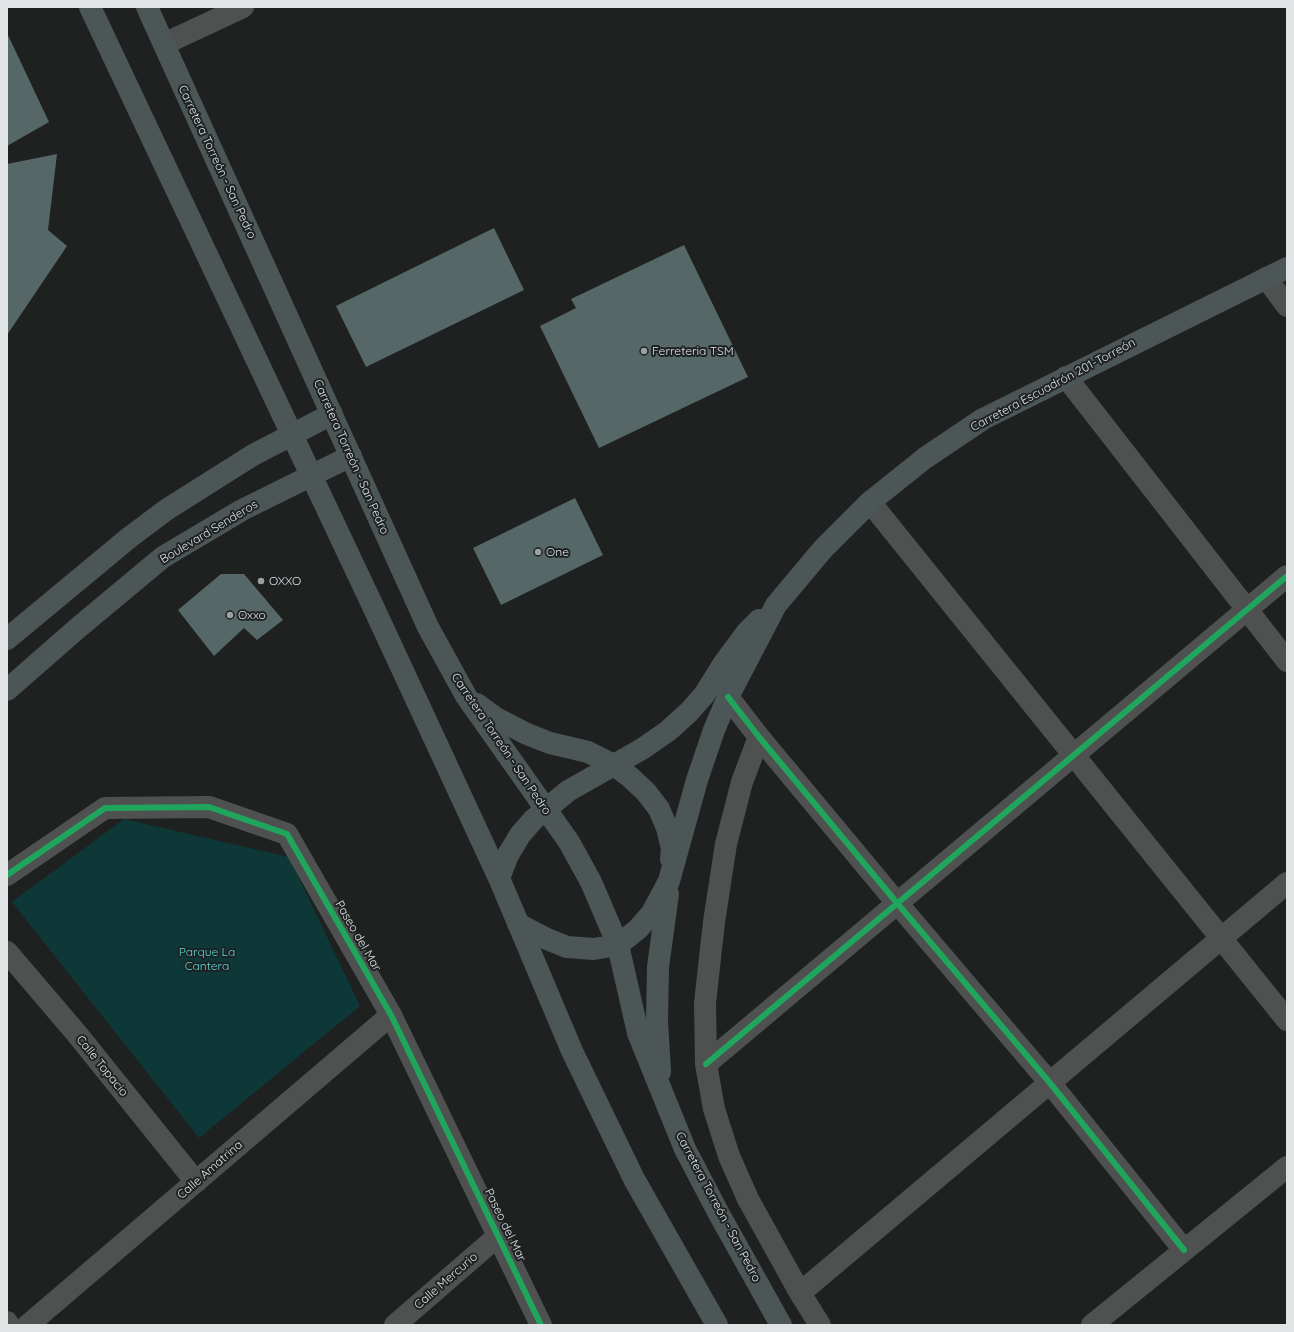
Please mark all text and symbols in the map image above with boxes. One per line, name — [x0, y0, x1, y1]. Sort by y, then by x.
street label: Carretera Torreón - San Pedro — [175, 83, 259, 241]
street label: Carretera Escuadrón 201-Torreón — [968, 335, 1138, 435]
place label: Ferreteria TSM — [652, 344, 734, 358]
marker: Ferreteria TSM — [639, 346, 649, 356]
street label: Carretera Torreón - San Pedro — [310, 377, 392, 537]
street label: Boulevard Senderos — [158, 497, 260, 567]
place label: One — [546, 545, 569, 559]
marker: One — [533, 547, 543, 557]
place label: OXXO — [269, 574, 301, 588]
marker: OXXO — [256, 576, 266, 586]
place label: Oxxo — [238, 608, 266, 622]
marker: Oxxo — [225, 610, 235, 620]
street label: Carretera Torreón - San Pedro — [448, 670, 554, 818]
street label: Paseo del Mar — [332, 898, 384, 974]
park label: Parque La Cantera — [179, 945, 235, 973]
street label: Calle Topacio — [73, 1033, 131, 1099]
street label: Carretera Torreón - San Pedro — [672, 1130, 764, 1284]
street label: Calle Amatrina — [174, 1138, 246, 1202]
street label: Paseo del Mar — [481, 1186, 529, 1264]
street label: Calle Mercurio — [411, 1250, 481, 1312]

